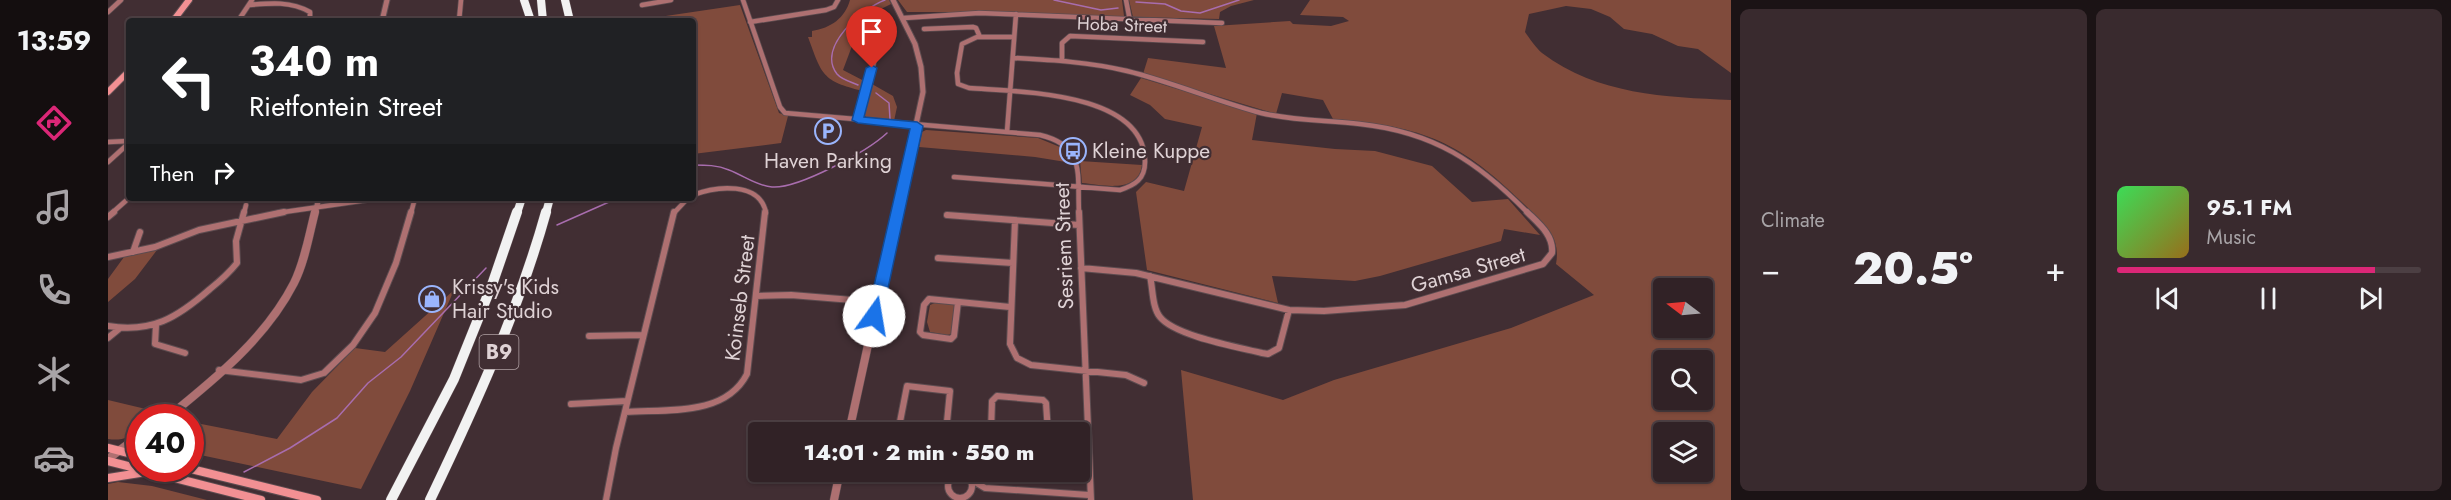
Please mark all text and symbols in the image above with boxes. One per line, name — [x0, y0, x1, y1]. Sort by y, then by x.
pin — [846, 6, 897, 68]
street label: Hoba Street — [1077, 10, 1168, 40]
icon: arrive — [855, 15, 888, 48]
text: 13:59 — [17, 21, 91, 60]
text: 340 m — [249, 31, 379, 92]
icon: left — [150, 42, 228, 120]
text: Rietfontein Street — [249, 87, 442, 126]
icon: directions — [33, 102, 75, 144]
parking icon: Haven Parking — [813, 116, 843, 146]
bus stop icon: Kleine Kuppe — [1058, 136, 1088, 166]
place label: Kleine Kuppe — [1092, 136, 1210, 166]
place label: Haven Parking — [764, 146, 892, 176]
icon: right — [207, 156, 240, 189]
text: Then — [150, 157, 195, 189]
street label: Sesriem Street — [1047, 182, 1081, 310]
icon: music — [33, 186, 75, 228]
text: 95.1 FM — [2207, 191, 2292, 223]
text: Climate — [1761, 206, 1825, 235]
text: Music — [2207, 223, 2256, 252]
street label: Koinseb Street — [717, 233, 763, 363]
text: 20.5° — [1853, 236, 1973, 301]
street label: Gamsa Street — [1407, 239, 1529, 301]
text: − — [1761, 246, 1780, 293]
text: + — [2045, 246, 2066, 293]
icon: phone — [33, 269, 75, 311]
place label: Krissy's Kids Hair Studio — [452, 272, 559, 326]
north arrow — [1653, 278, 1713, 338]
map controls — [1653, 278, 1713, 482]
icon: previous — [2151, 282, 2184, 315]
icon: pause — [2252, 282, 2285, 315]
icon: next — [2354, 282, 2387, 315]
shop icon: Krissy's Kids Hair Studio — [417, 284, 447, 314]
position arrow — [842, 284, 906, 348]
road number: B9 — [480, 335, 518, 369]
button: search — [1653, 350, 1713, 410]
icon: climate — [33, 353, 75, 395]
speed limit sign: 40 — [126, 404, 204, 482]
button: layers — [1653, 422, 1713, 482]
text: 14:01 · 2 min · 550 m — [804, 436, 1034, 468]
icon: car — [33, 437, 75, 479]

